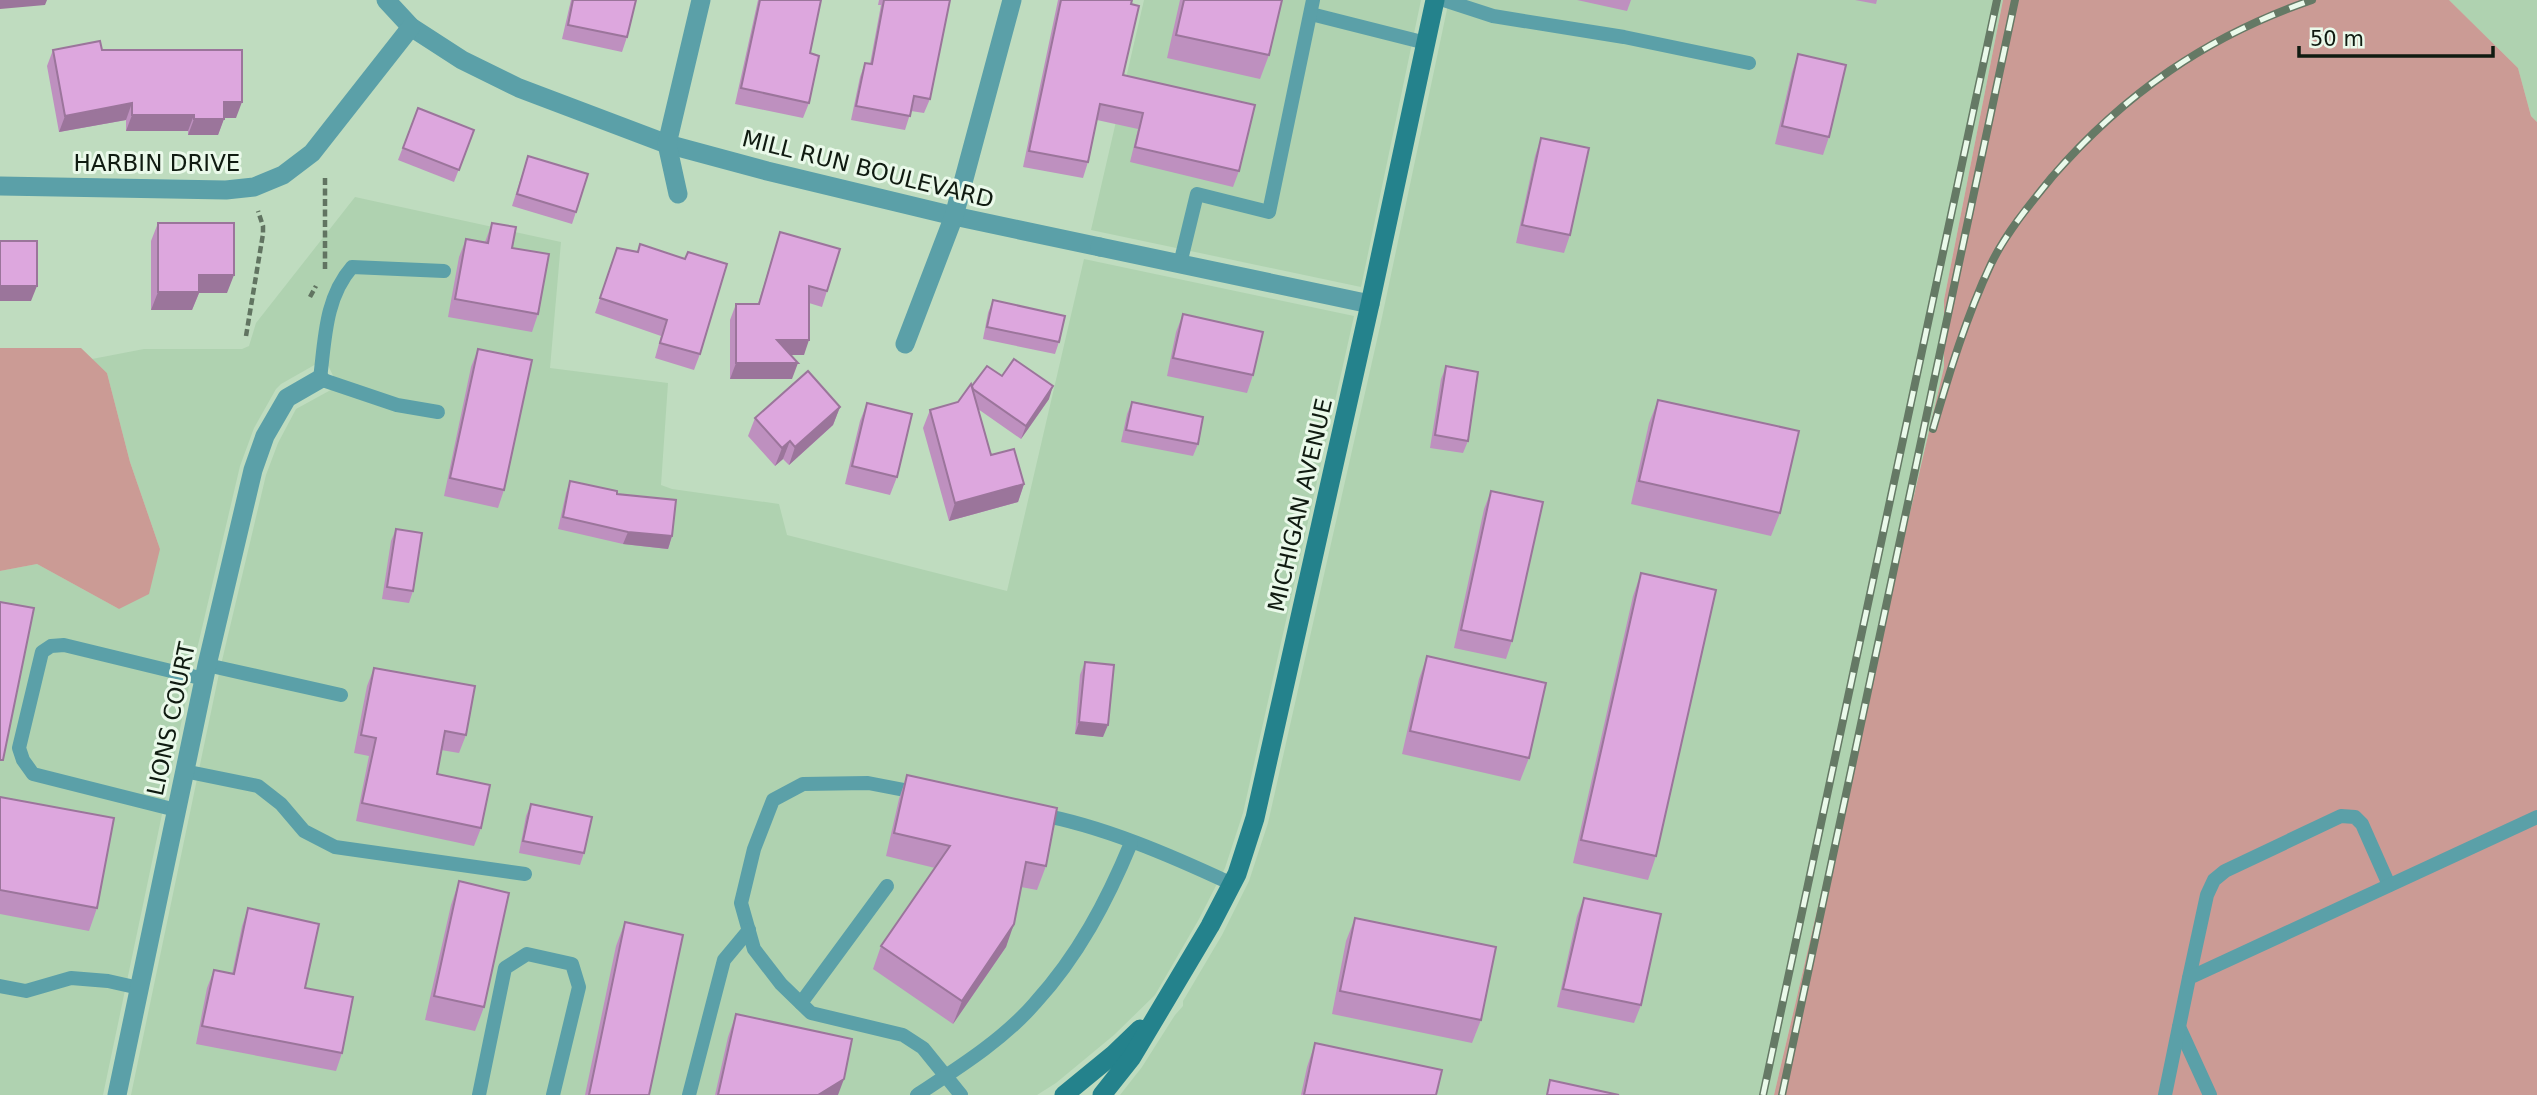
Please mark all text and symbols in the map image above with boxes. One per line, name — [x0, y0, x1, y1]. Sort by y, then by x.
scale bar — [2299, 14, 2493, 58]
text: 50 m — [2310, 27, 2364, 51]
street label: MILL RUN BOULEVARD — [740, 125, 996, 213]
street label: HARBIN DRIVE — [74, 150, 240, 176]
street label: MICHIGAN AVENUE — [1263, 396, 1337, 614]
street label: LIONS COURT — [142, 639, 200, 798]

